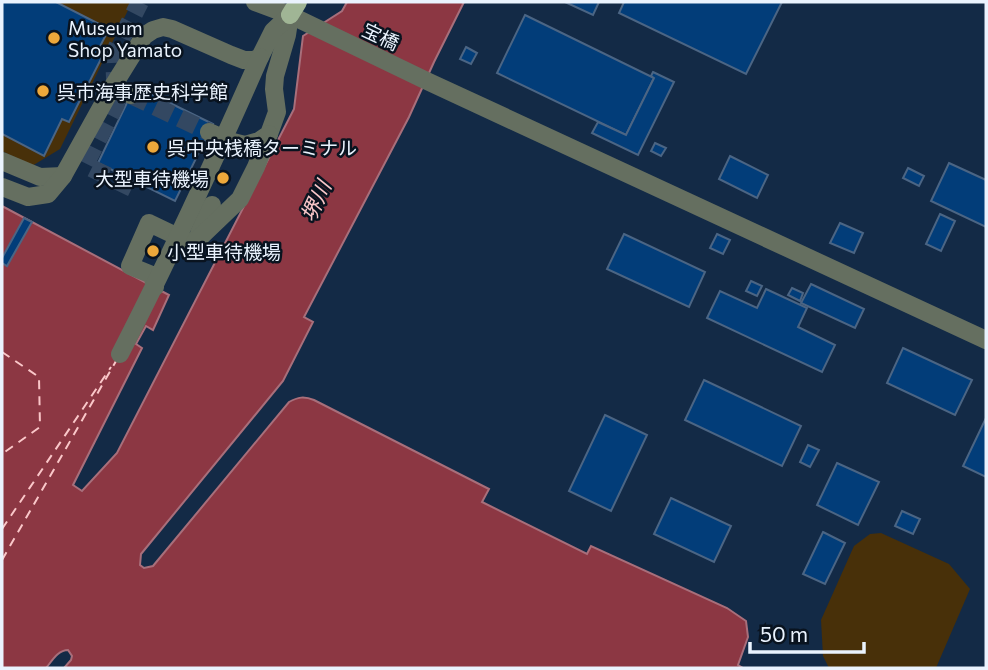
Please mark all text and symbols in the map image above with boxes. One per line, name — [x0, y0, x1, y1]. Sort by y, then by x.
place label: Museum Shop Yamato — [68, 16, 182, 61]
street label: 宝橋 — [359, 18, 403, 54]
marker: Museum Shop Yamato — [46, 30, 62, 46]
place label: 呉市海事歴史科学館 — [57, 80, 228, 103]
marker: 呉市海事歴史科学館 — [35, 83, 51, 99]
place label: 呉中央桟橋ターミナル — [167, 136, 357, 159]
marker: 呉中央桟橋ターミナル — [145, 139, 161, 155]
place label: 大型車待機場 — [95, 167, 209, 190]
marker: 大型車待機場 — [215, 170, 231, 186]
water label: 堺川 — [295, 175, 336, 225]
place label: 小型車待機場 — [167, 240, 281, 263]
marker: 小型車待機場 — [145, 243, 161, 259]
scale bar — [750, 610, 864, 654]
text: 50 m — [760, 621, 808, 646]

